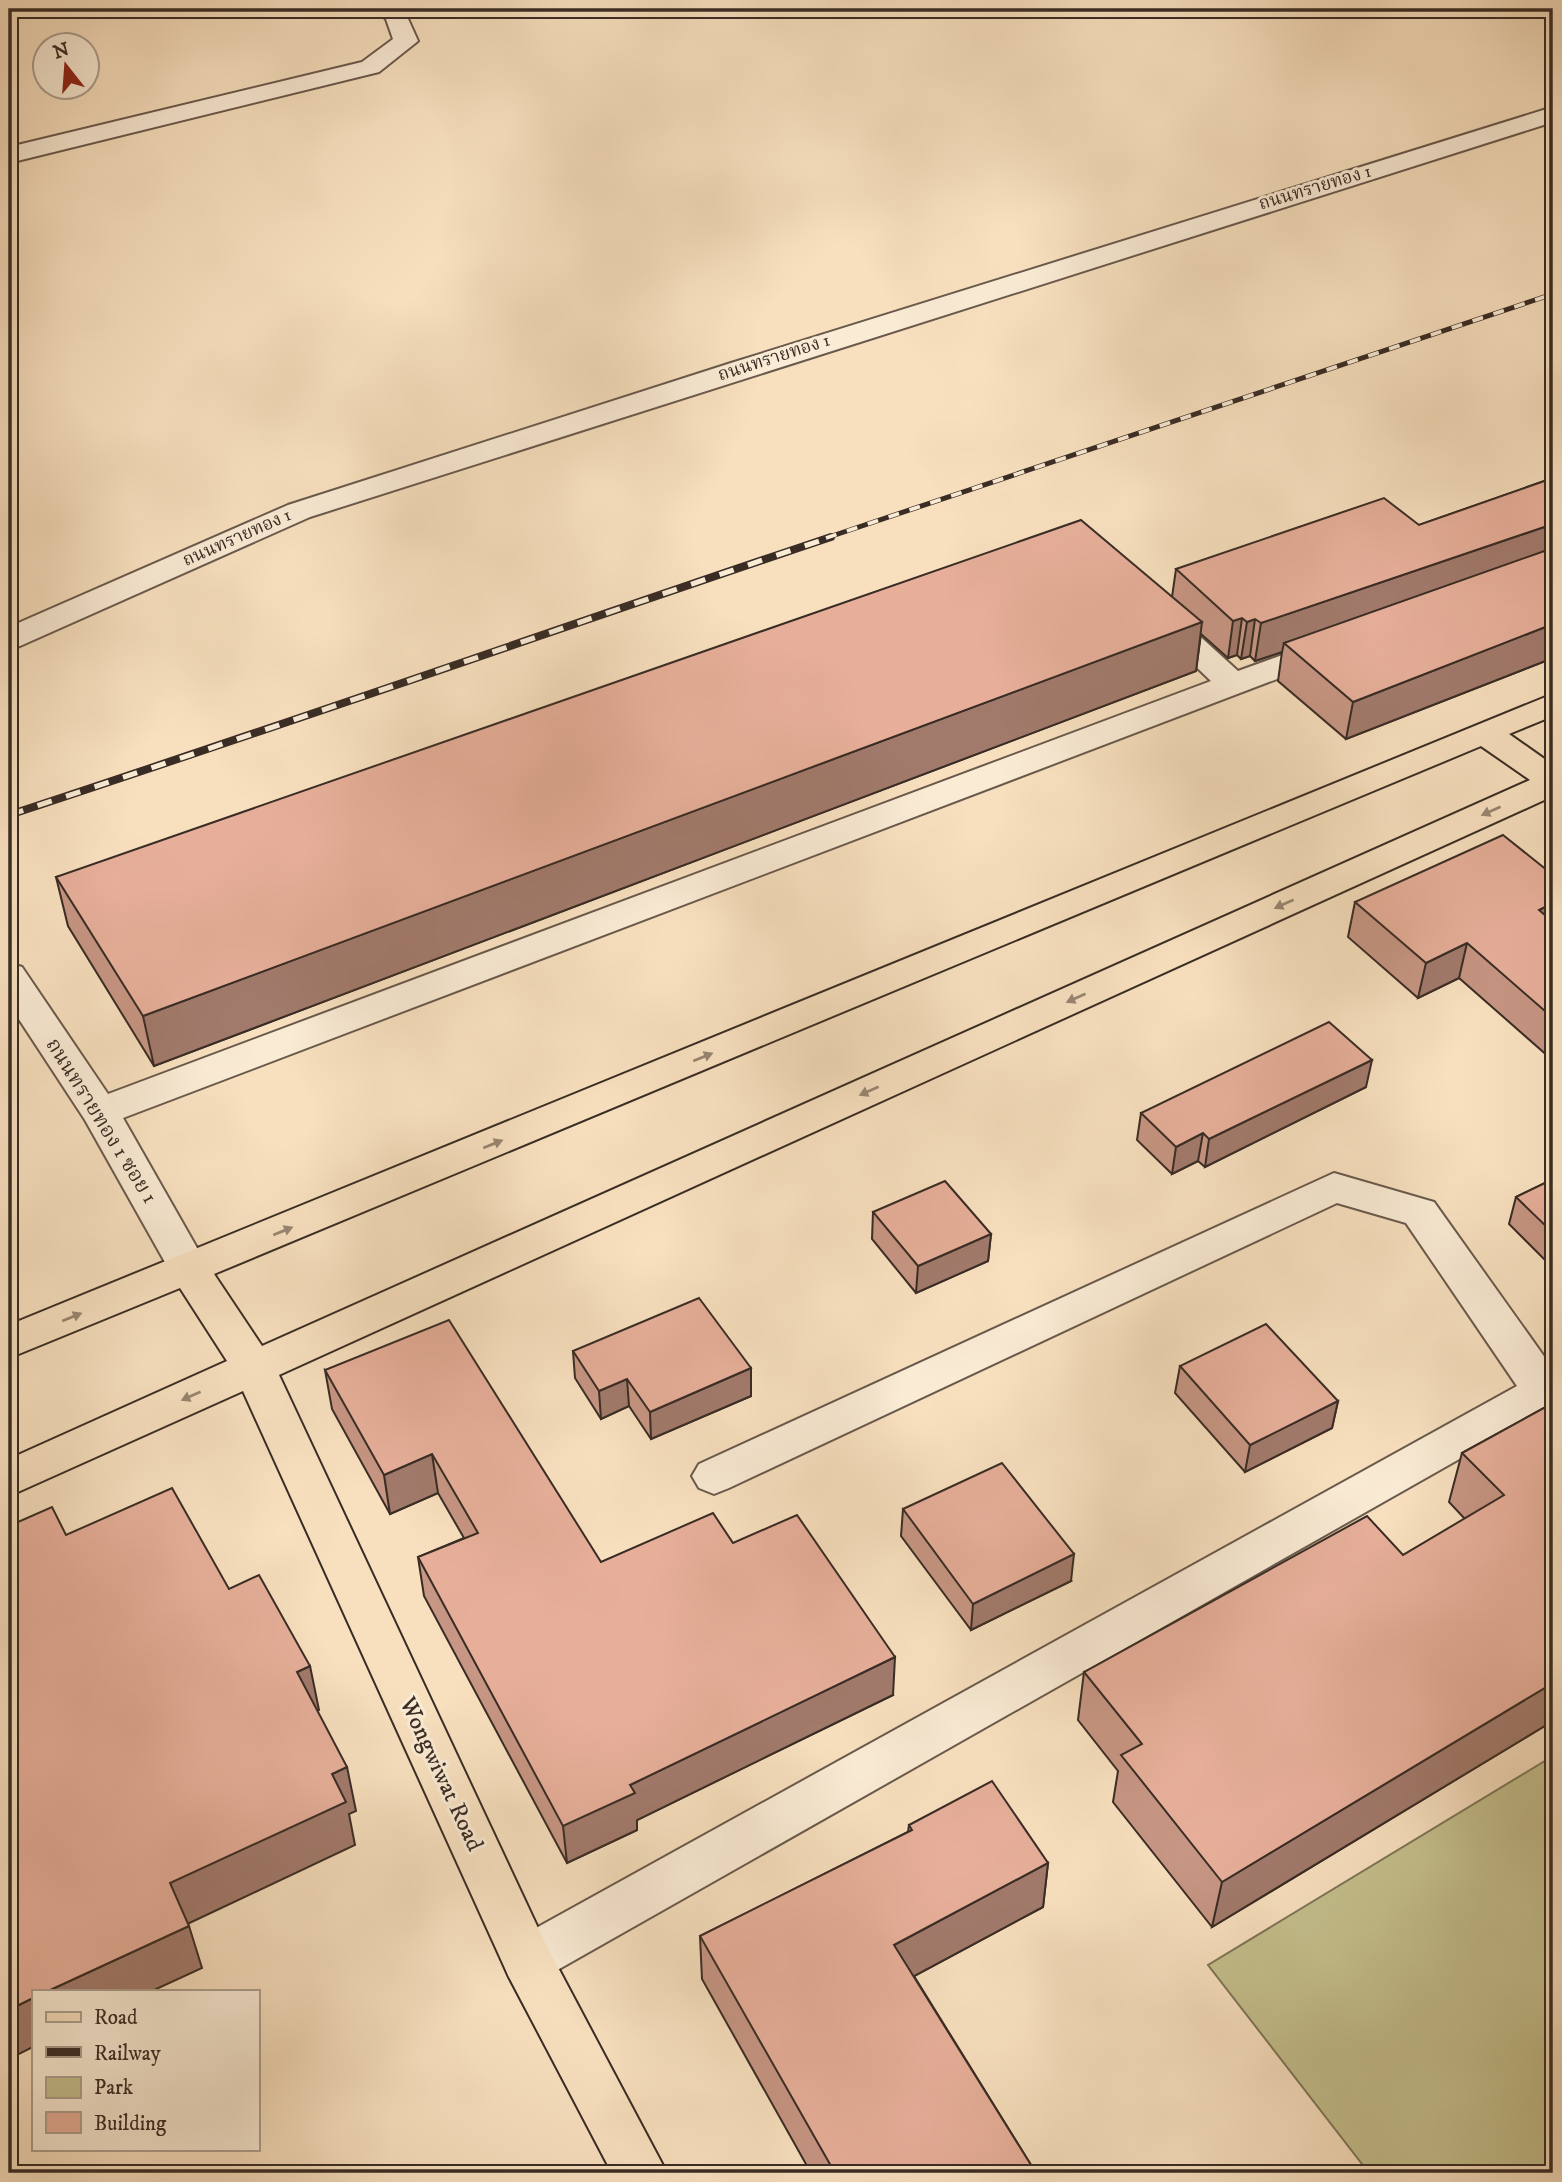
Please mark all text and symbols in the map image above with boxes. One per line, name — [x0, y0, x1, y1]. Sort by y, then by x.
north arrow — [32, 32, 102, 102]
text: N — [51, 38, 73, 64]
street label: ถนนทรายทอง 1 — [1256, 160, 1374, 216]
street label: ถนนทรายทอง 1 — [715, 330, 833, 386]
street label: ถนนทรายทอง 1 — [179, 504, 295, 572]
one-way arrow — [1481, 805, 1501, 817]
one-way arrow — [1273, 899, 1294, 910]
one-way arrow — [1066, 992, 1086, 1004]
street label: ถนนทรายทอง 1 ซอย 1 — [40, 1033, 162, 1209]
one-way arrow — [693, 1052, 714, 1063]
one-way arrow — [858, 1086, 879, 1097]
one-way arrow — [483, 1138, 503, 1150]
one-way arrow — [272, 1225, 293, 1236]
one-way arrow — [62, 1311, 83, 1322]
one-way arrow — [181, 1391, 202, 1402]
street label: Wongwiwat Road — [392, 1691, 490, 1856]
legend — [32, 1990, 259, 2150]
text: Road — [94, 2005, 138, 2031]
text: Railway — [94, 2041, 162, 2067]
text: Park — [94, 2075, 134, 2101]
text: Building — [94, 2111, 167, 2137]

